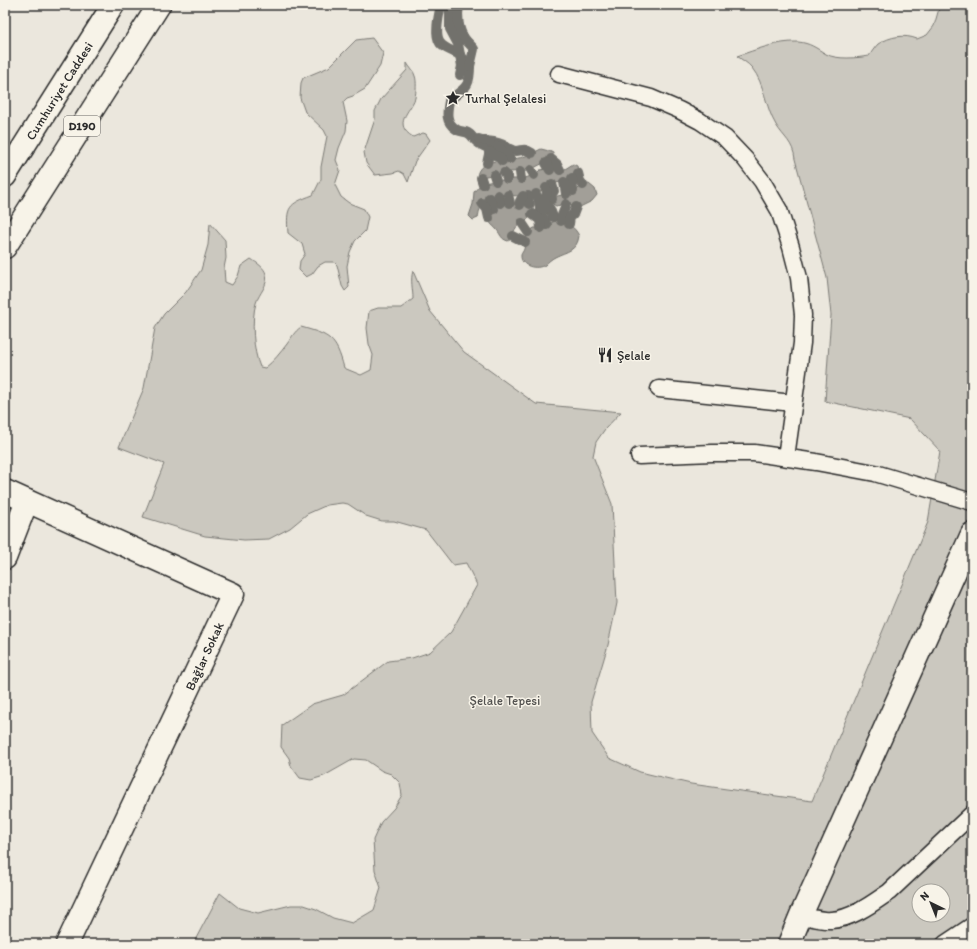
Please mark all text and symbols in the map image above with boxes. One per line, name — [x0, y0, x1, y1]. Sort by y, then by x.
street label: Cumhuriyet Caddesi — [23, 39, 96, 143]
place icon: Turhal Şelalesi — [444, 89, 462, 107]
place label: Turhal Şelalesi — [465, 91, 546, 106]
road number: D190 — [64, 116, 100, 136]
restaurant icon: Şelale — [596, 346, 614, 364]
place label: Şelale — [617, 348, 651, 363]
street label: Bağlar Sokak — [182, 619, 227, 693]
park label: Şelale Tepesi — [470, 693, 540, 708]
north arrow — [911, 883, 951, 923]
text: N — [917, 889, 932, 903]

